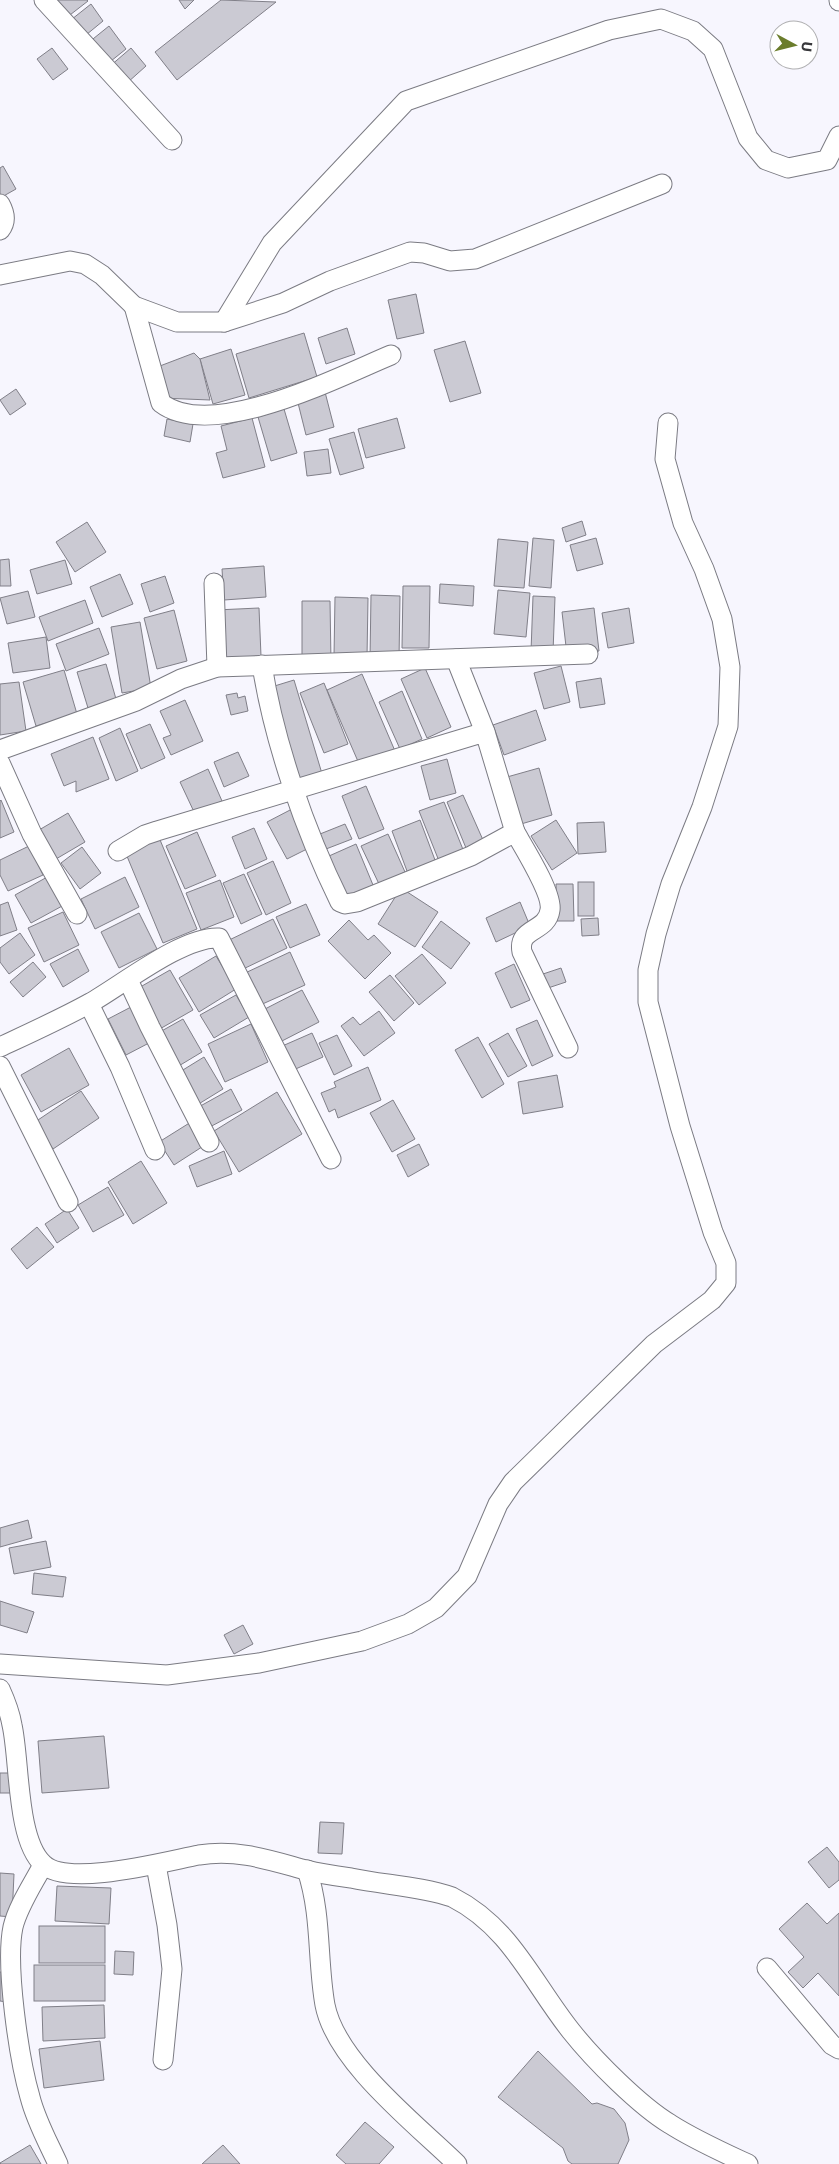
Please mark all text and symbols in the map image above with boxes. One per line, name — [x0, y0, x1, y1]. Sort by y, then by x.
north arrow — [769, 20, 819, 70]
text: U — [798, 41, 816, 53]

